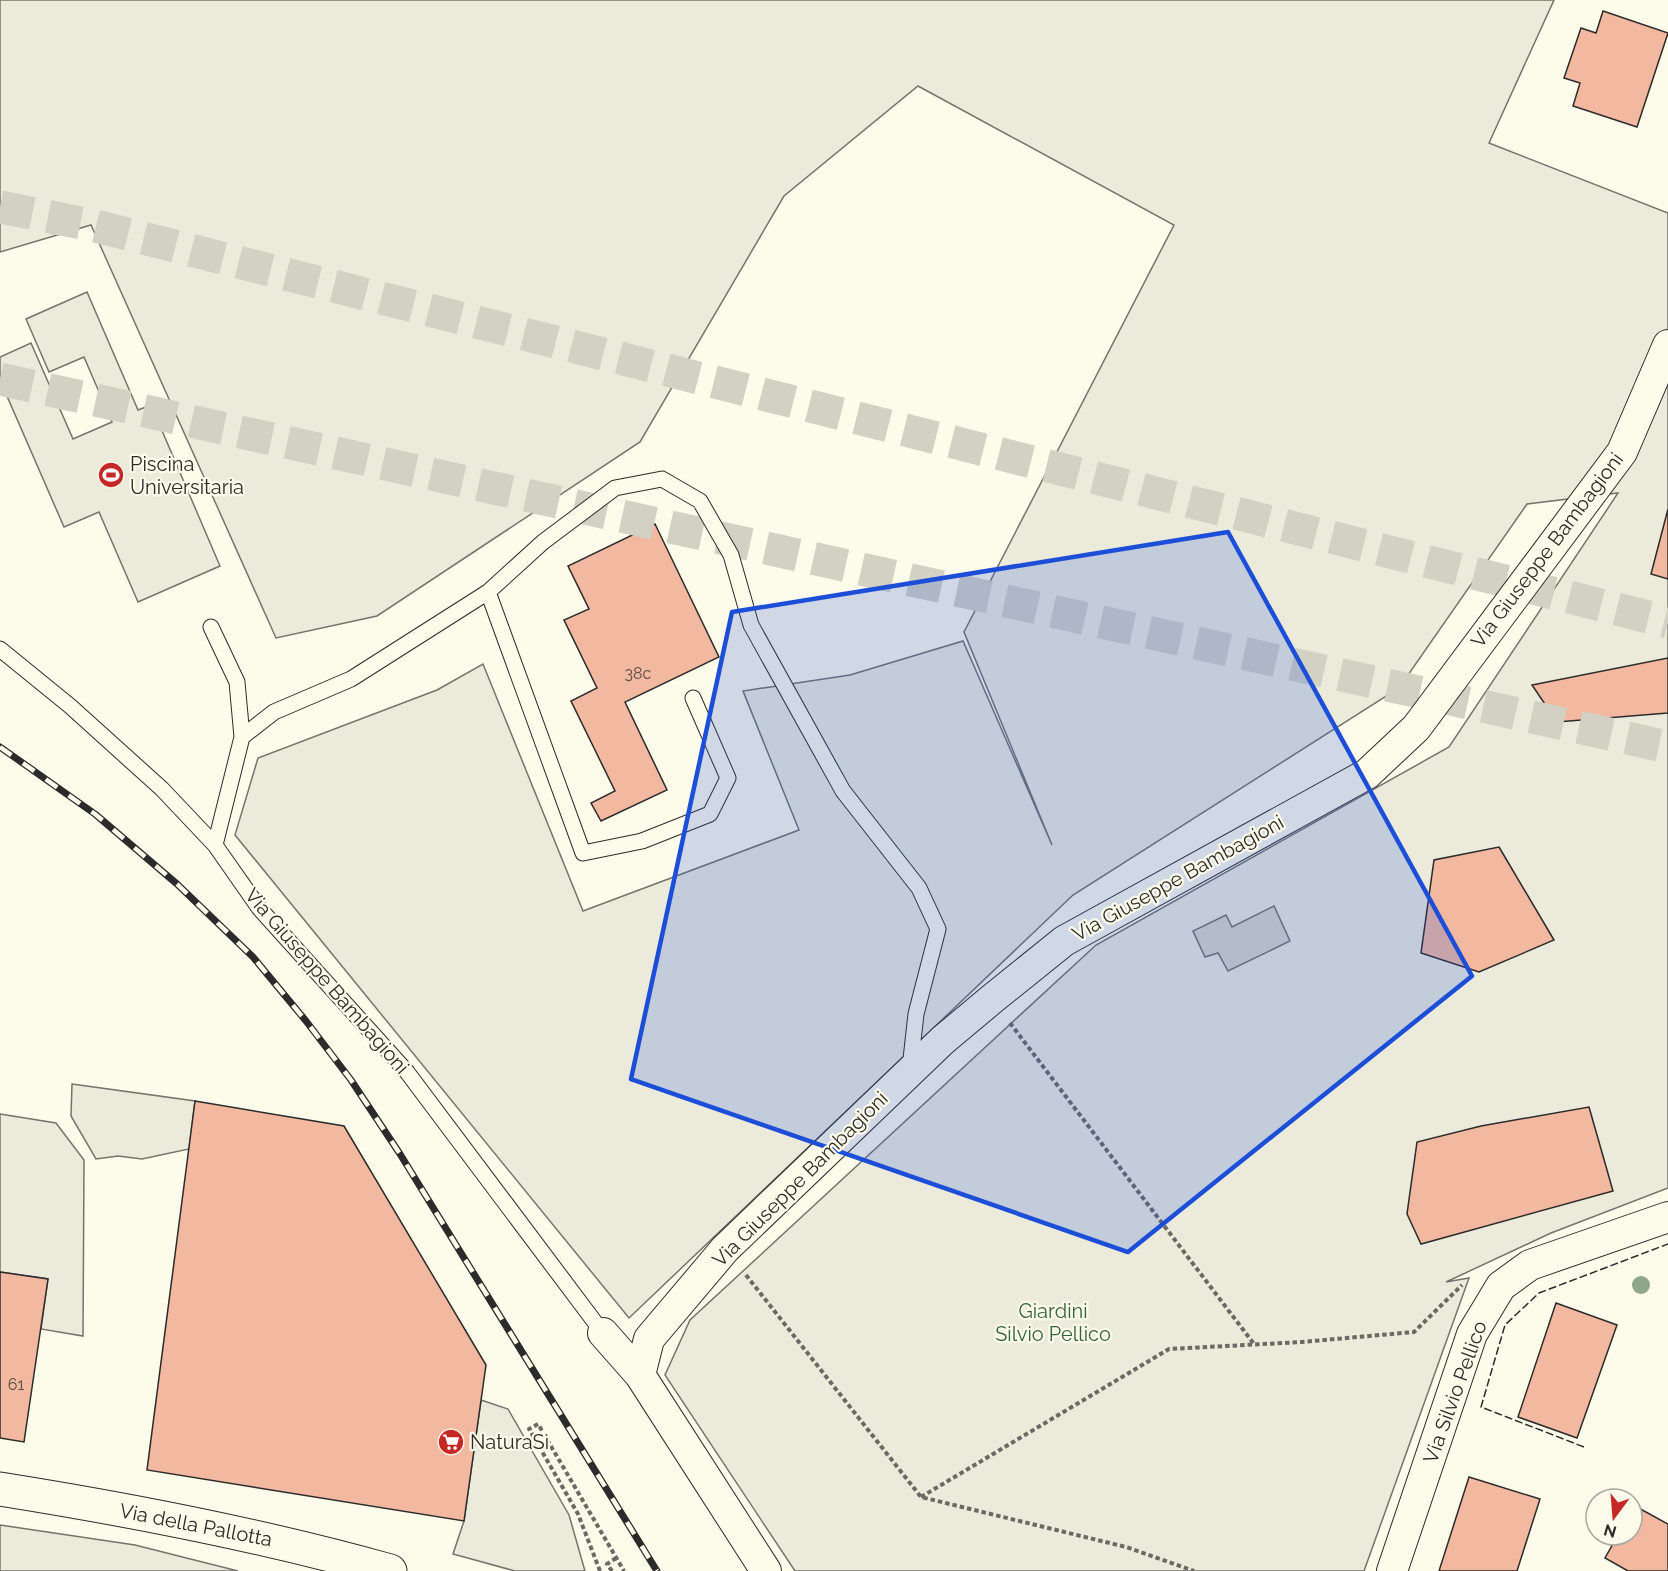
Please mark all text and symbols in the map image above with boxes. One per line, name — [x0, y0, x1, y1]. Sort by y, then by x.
street label: Via Giuseppe Bambagioni — [1466, 448, 1628, 652]
place label: Piscina Universitaria — [130, 452, 244, 499]
sports icon: Piscina Universitaria — [96, 460, 126, 490]
house number: 38c — [625, 664, 652, 683]
street label: Via Giuseppe Bambagioni — [1068, 810, 1288, 946]
street label: Via Giuseppe Bambagioni — [240, 883, 414, 1079]
street label: Via Giuseppe Bambagioni — [707, 1086, 893, 1272]
park label: Giardini Silvio Pellico — [995, 1299, 1111, 1346]
street label: Via Silvio Pellico — [1418, 1318, 1492, 1466]
house number: 61 — [8, 1375, 24, 1394]
supermarket icon: NaturaSì — [436, 1427, 466, 1457]
place label: NaturaSì — [470, 1430, 549, 1454]
north arrow — [1584, 1487, 1644, 1547]
street label: Via della Pallotta — [118, 1498, 274, 1552]
text: N — [1602, 1520, 1618, 1542]

